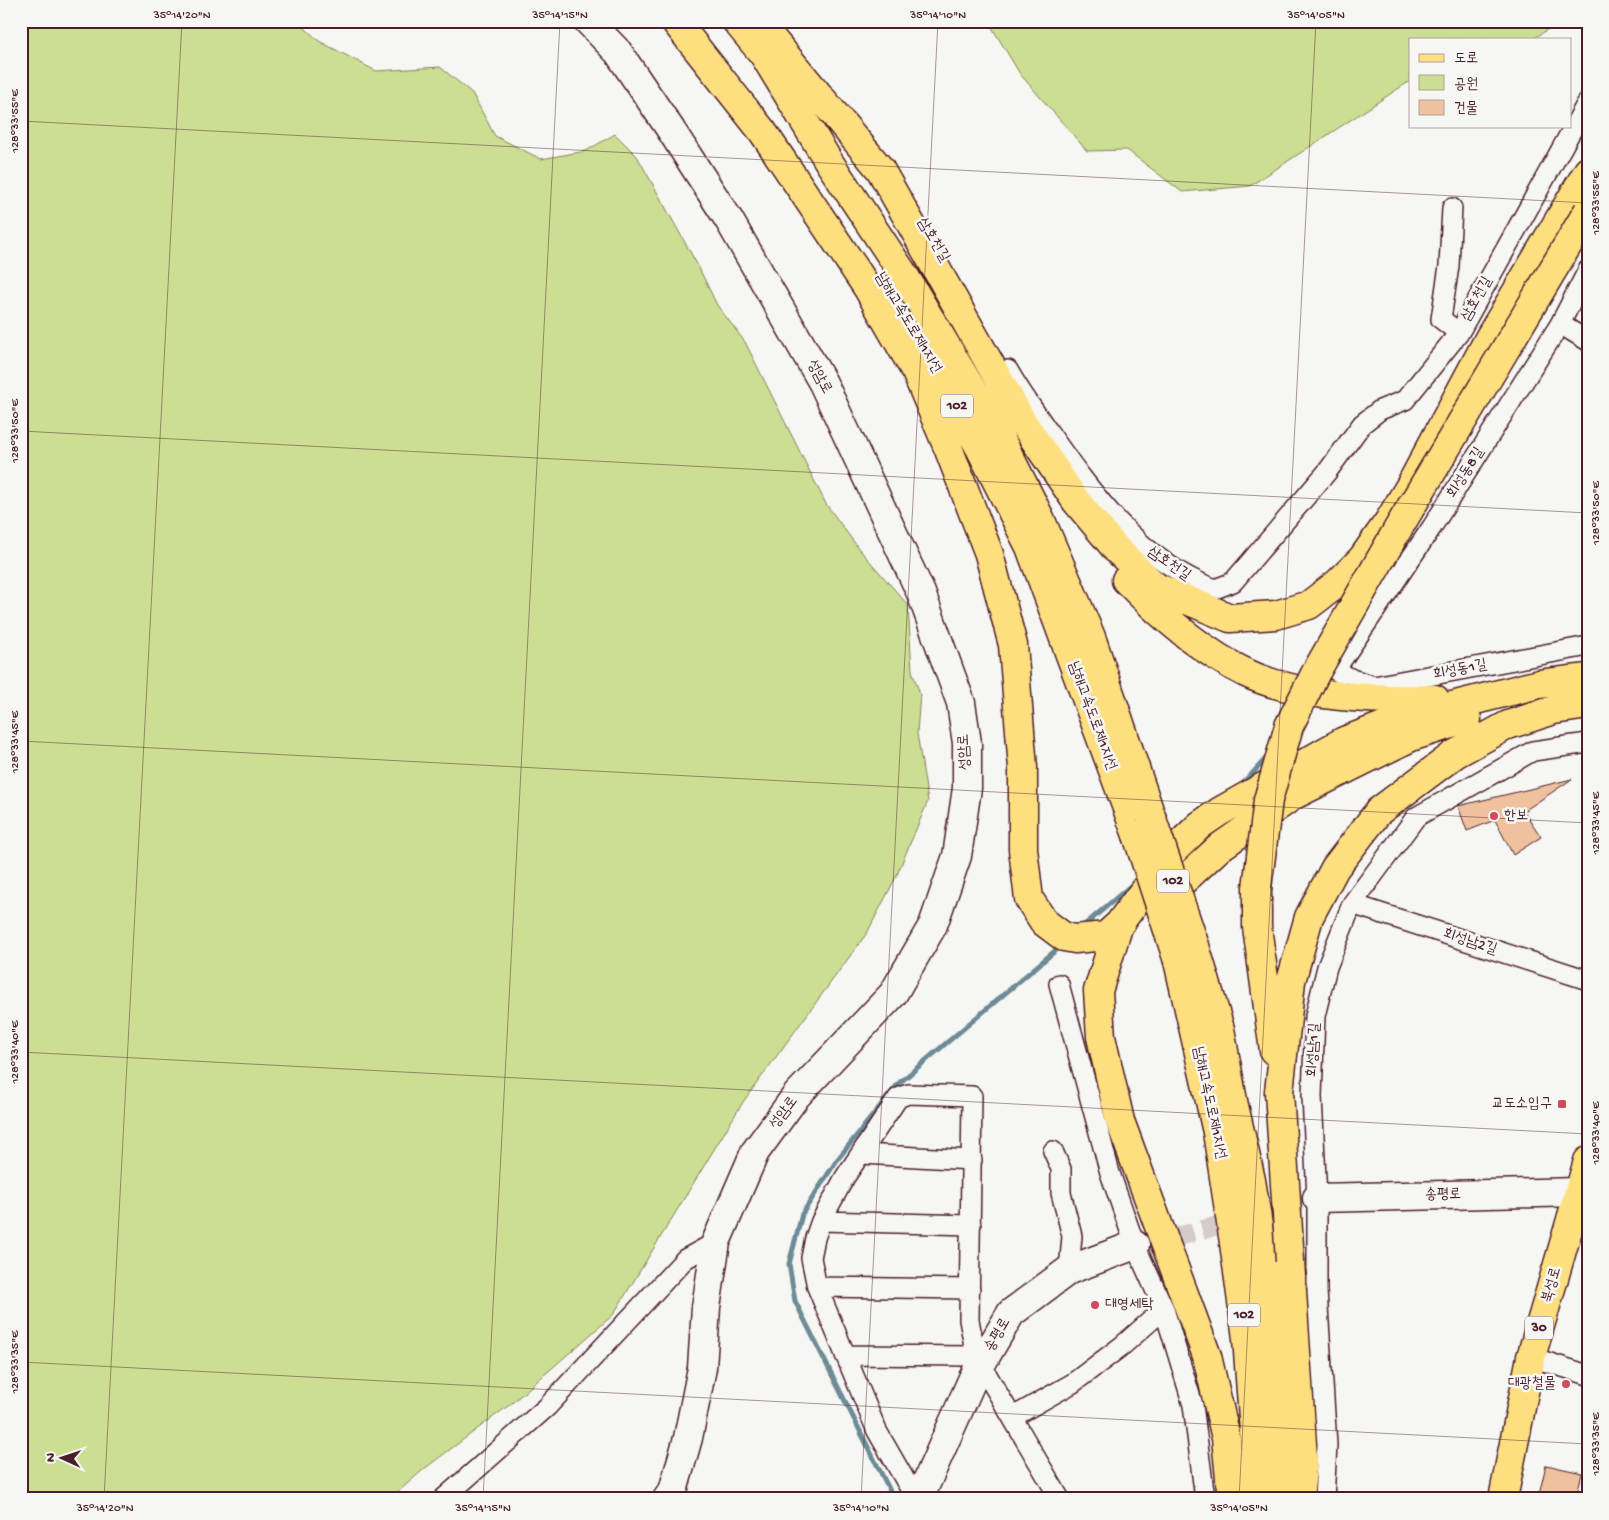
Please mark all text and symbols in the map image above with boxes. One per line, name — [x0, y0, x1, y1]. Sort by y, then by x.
text: 35°14'20"N — [152, 9, 211, 23]
text: 35°14'15"N — [531, 9, 588, 23]
text: 35°14'10"N — [909, 9, 966, 23]
text: 35°14'05"N — [1286, 9, 1345, 23]
legend — [1409, 38, 1572, 128]
text: 도로 — [1454, 50, 1478, 68]
text: 공원 — [1454, 76, 1478, 94]
text: 128°33'55"E — [9, 89, 23, 154]
text: 건물 — [1454, 100, 1478, 118]
text: 128°33'55"E — [1590, 171, 1604, 236]
street label: 삼호천길 — [913, 215, 953, 265]
street label: 남해고속도로제1지선 — [871, 269, 945, 377]
street label: 삼호천길 — [1457, 274, 1497, 324]
street label: 성암로 — [803, 357, 835, 397]
road number: 102 — [941, 394, 973, 418]
text: 128°33'50"E — [9, 399, 23, 464]
street label: 회성동8길 — [1443, 444, 1489, 502]
text: 128°33'50"E — [1590, 481, 1604, 546]
street label: 삼호천길 — [1144, 543, 1194, 585]
street label: 회성동1길 — [1432, 656, 1488, 684]
street label: 남해고속도로제1지선 — [1064, 659, 1120, 773]
text: 128°33'45"E — [9, 710, 23, 774]
street label: 성암로 — [955, 733, 975, 771]
text: 128°33'45"E — [1590, 791, 1604, 855]
place label: 한보 — [1504, 807, 1528, 825]
marker: 한보 — [1488, 810, 1500, 822]
road number: 102 — [1157, 869, 1189, 892]
street label: 회성남2길 — [1441, 925, 1499, 959]
text: 128°33'40"E — [9, 1020, 23, 1085]
street label: 회성남1길 — [1304, 1022, 1324, 1078]
street label: 남해고속도로제1지선 — [1188, 1045, 1230, 1161]
street label: 성암로 — [766, 1093, 802, 1133]
place label: 교도소입구 — [1492, 1095, 1552, 1113]
marker: 교도소입구 — [1556, 1098, 1568, 1110]
text: 128°33'40"E — [1590, 1101, 1604, 1166]
street label: 송평로 — [1425, 1186, 1461, 1204]
street label: 북성로 — [1538, 1265, 1566, 1305]
place label: 대영세탁 — [1105, 1296, 1154, 1314]
marker: 대영세탁 — [1089, 1299, 1101, 1311]
road number: 102 — [1228, 1304, 1260, 1326]
street label: 송평로 — [981, 1315, 1015, 1355]
road number: 30 — [1525, 1316, 1553, 1340]
text: 128°33'35"E — [9, 1330, 23, 1395]
place label: 대광철물 — [1508, 1375, 1556, 1393]
marker: 대광철물 — [1560, 1378, 1572, 1390]
text: 128°33'35"E — [1590, 1412, 1604, 1477]
north arrow — [38, 1432, 88, 1482]
text: N — [43, 1452, 60, 1462]
text: 35°14'20"N — [75, 1502, 134, 1516]
text: 35°14'15"N — [454, 1502, 511, 1516]
text: 35°14'10"N — [832, 1502, 889, 1516]
text: 35°14'05"N — [1209, 1502, 1268, 1516]

